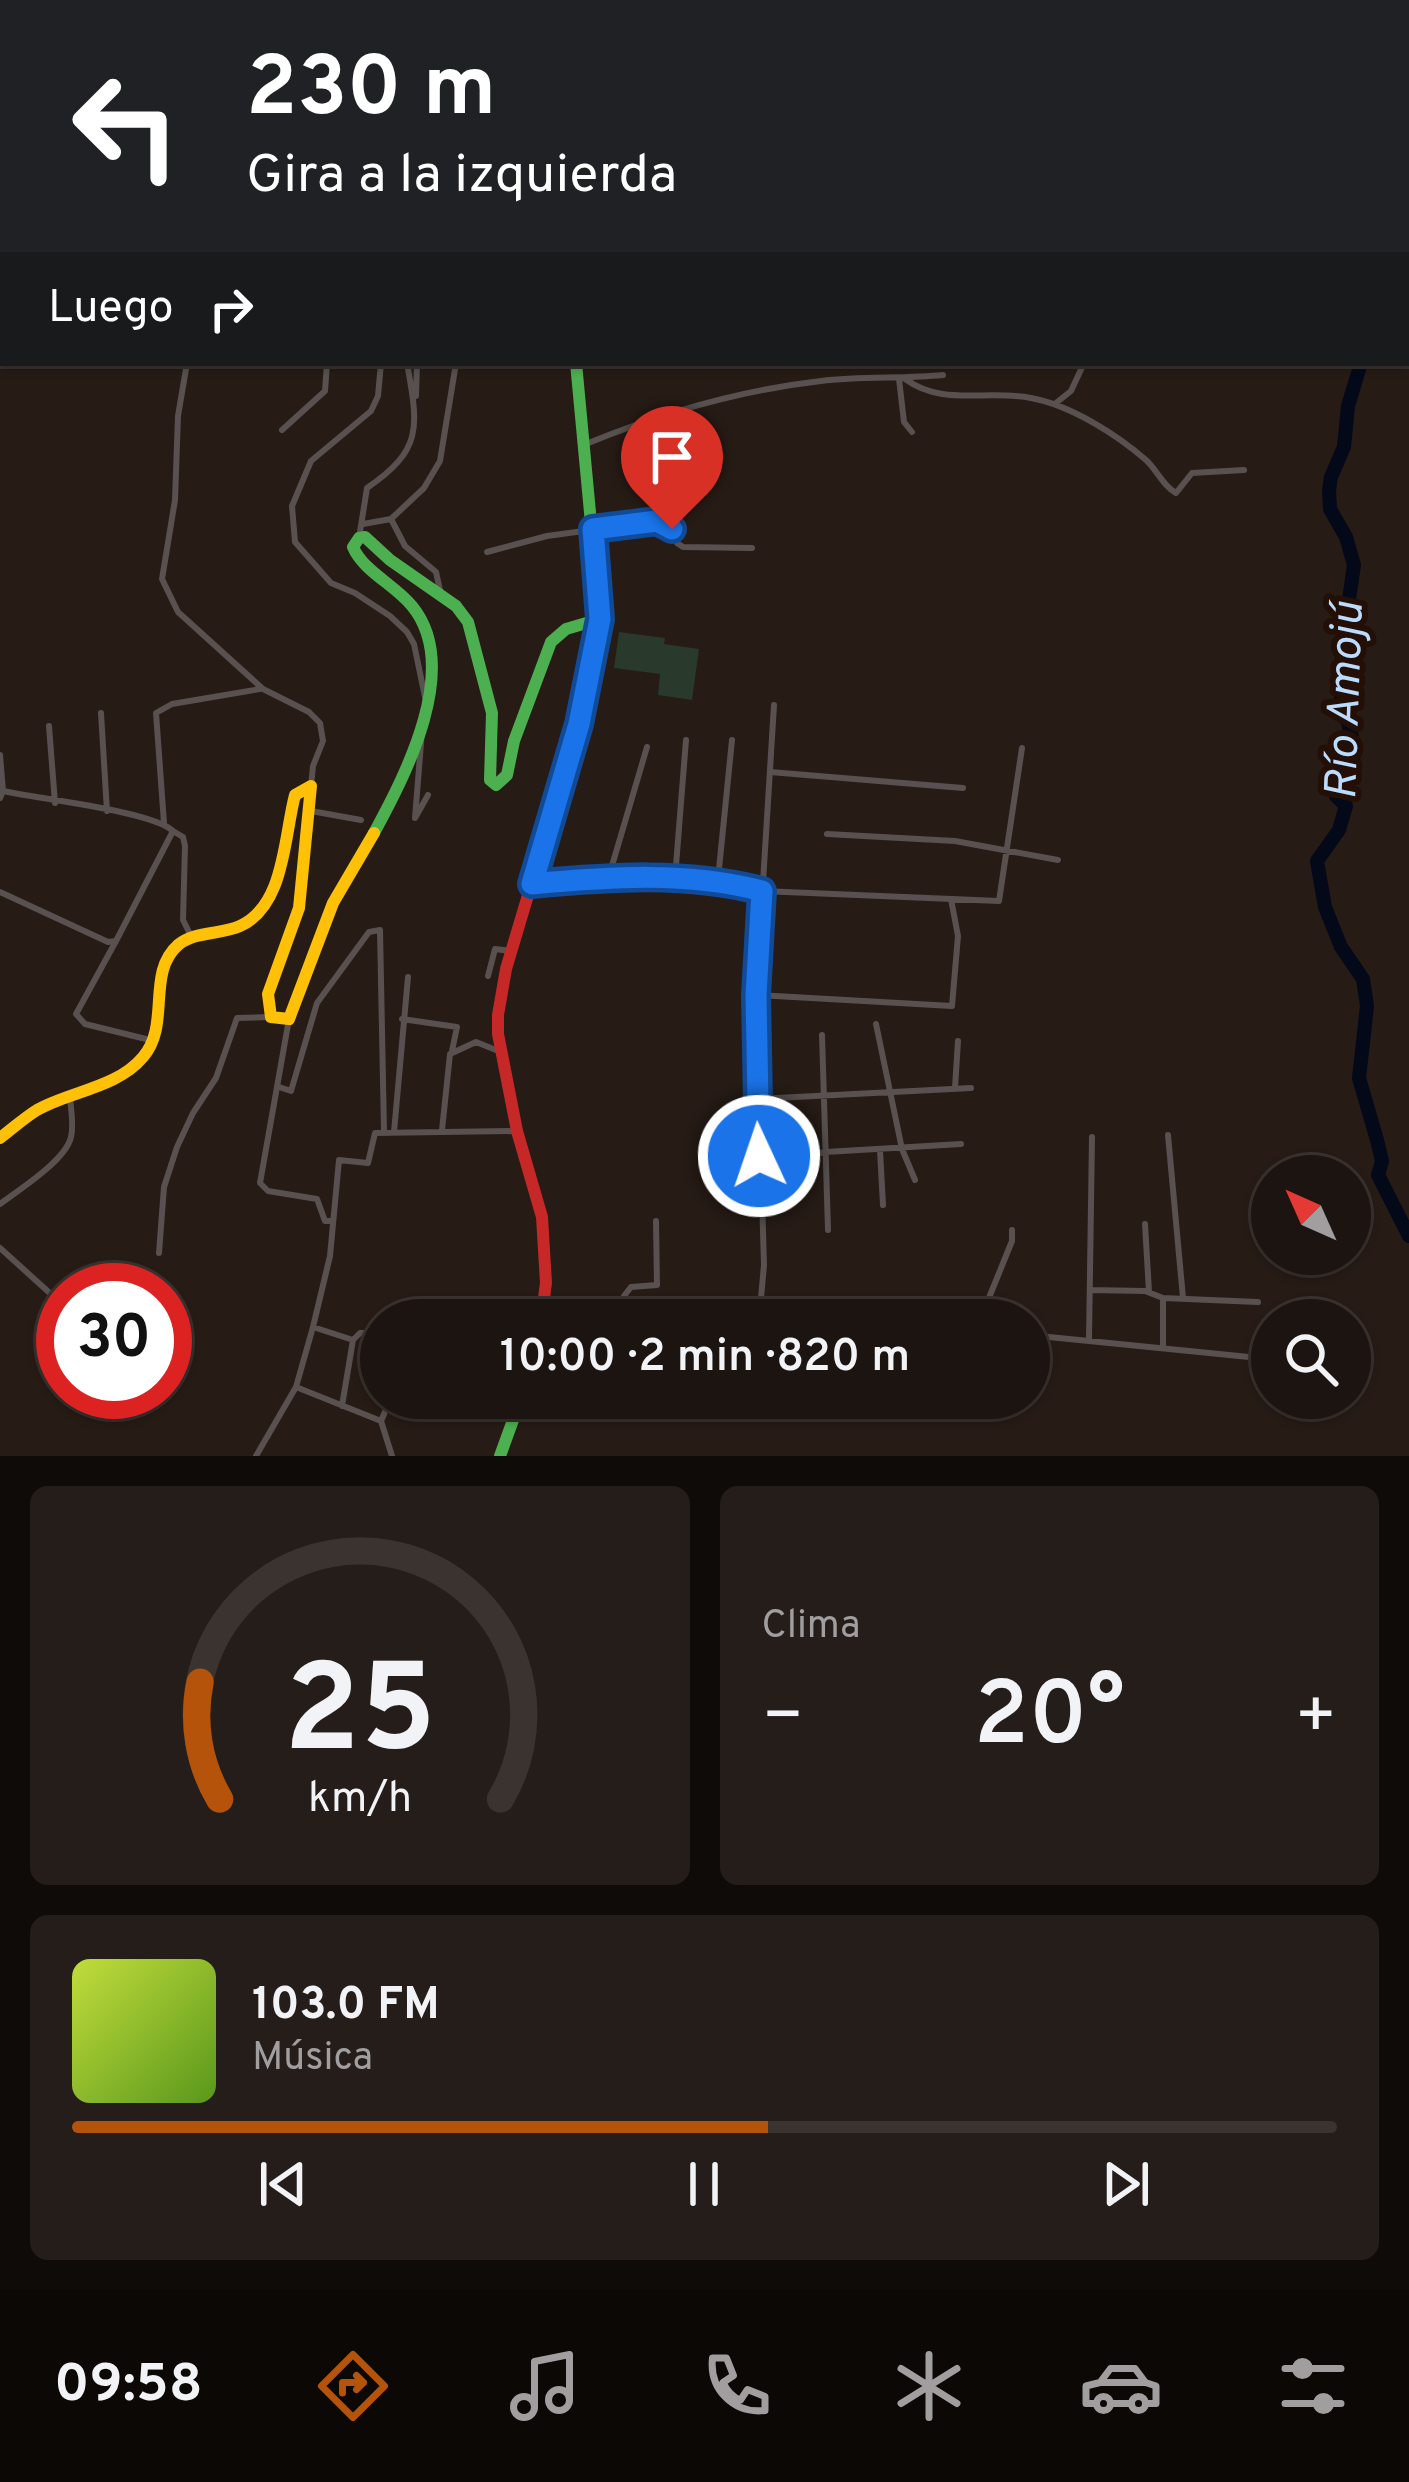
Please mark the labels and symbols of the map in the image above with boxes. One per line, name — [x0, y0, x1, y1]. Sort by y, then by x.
pin — [621, 406, 723, 529]
water label: Río Amojú — [1315, 599, 1379, 801]
position arrow — [696, 1093, 822, 1219]
north arrow — [1251, 1155, 1371, 1275]
speed limit sign: 30 — [36, 1263, 192, 1419]

